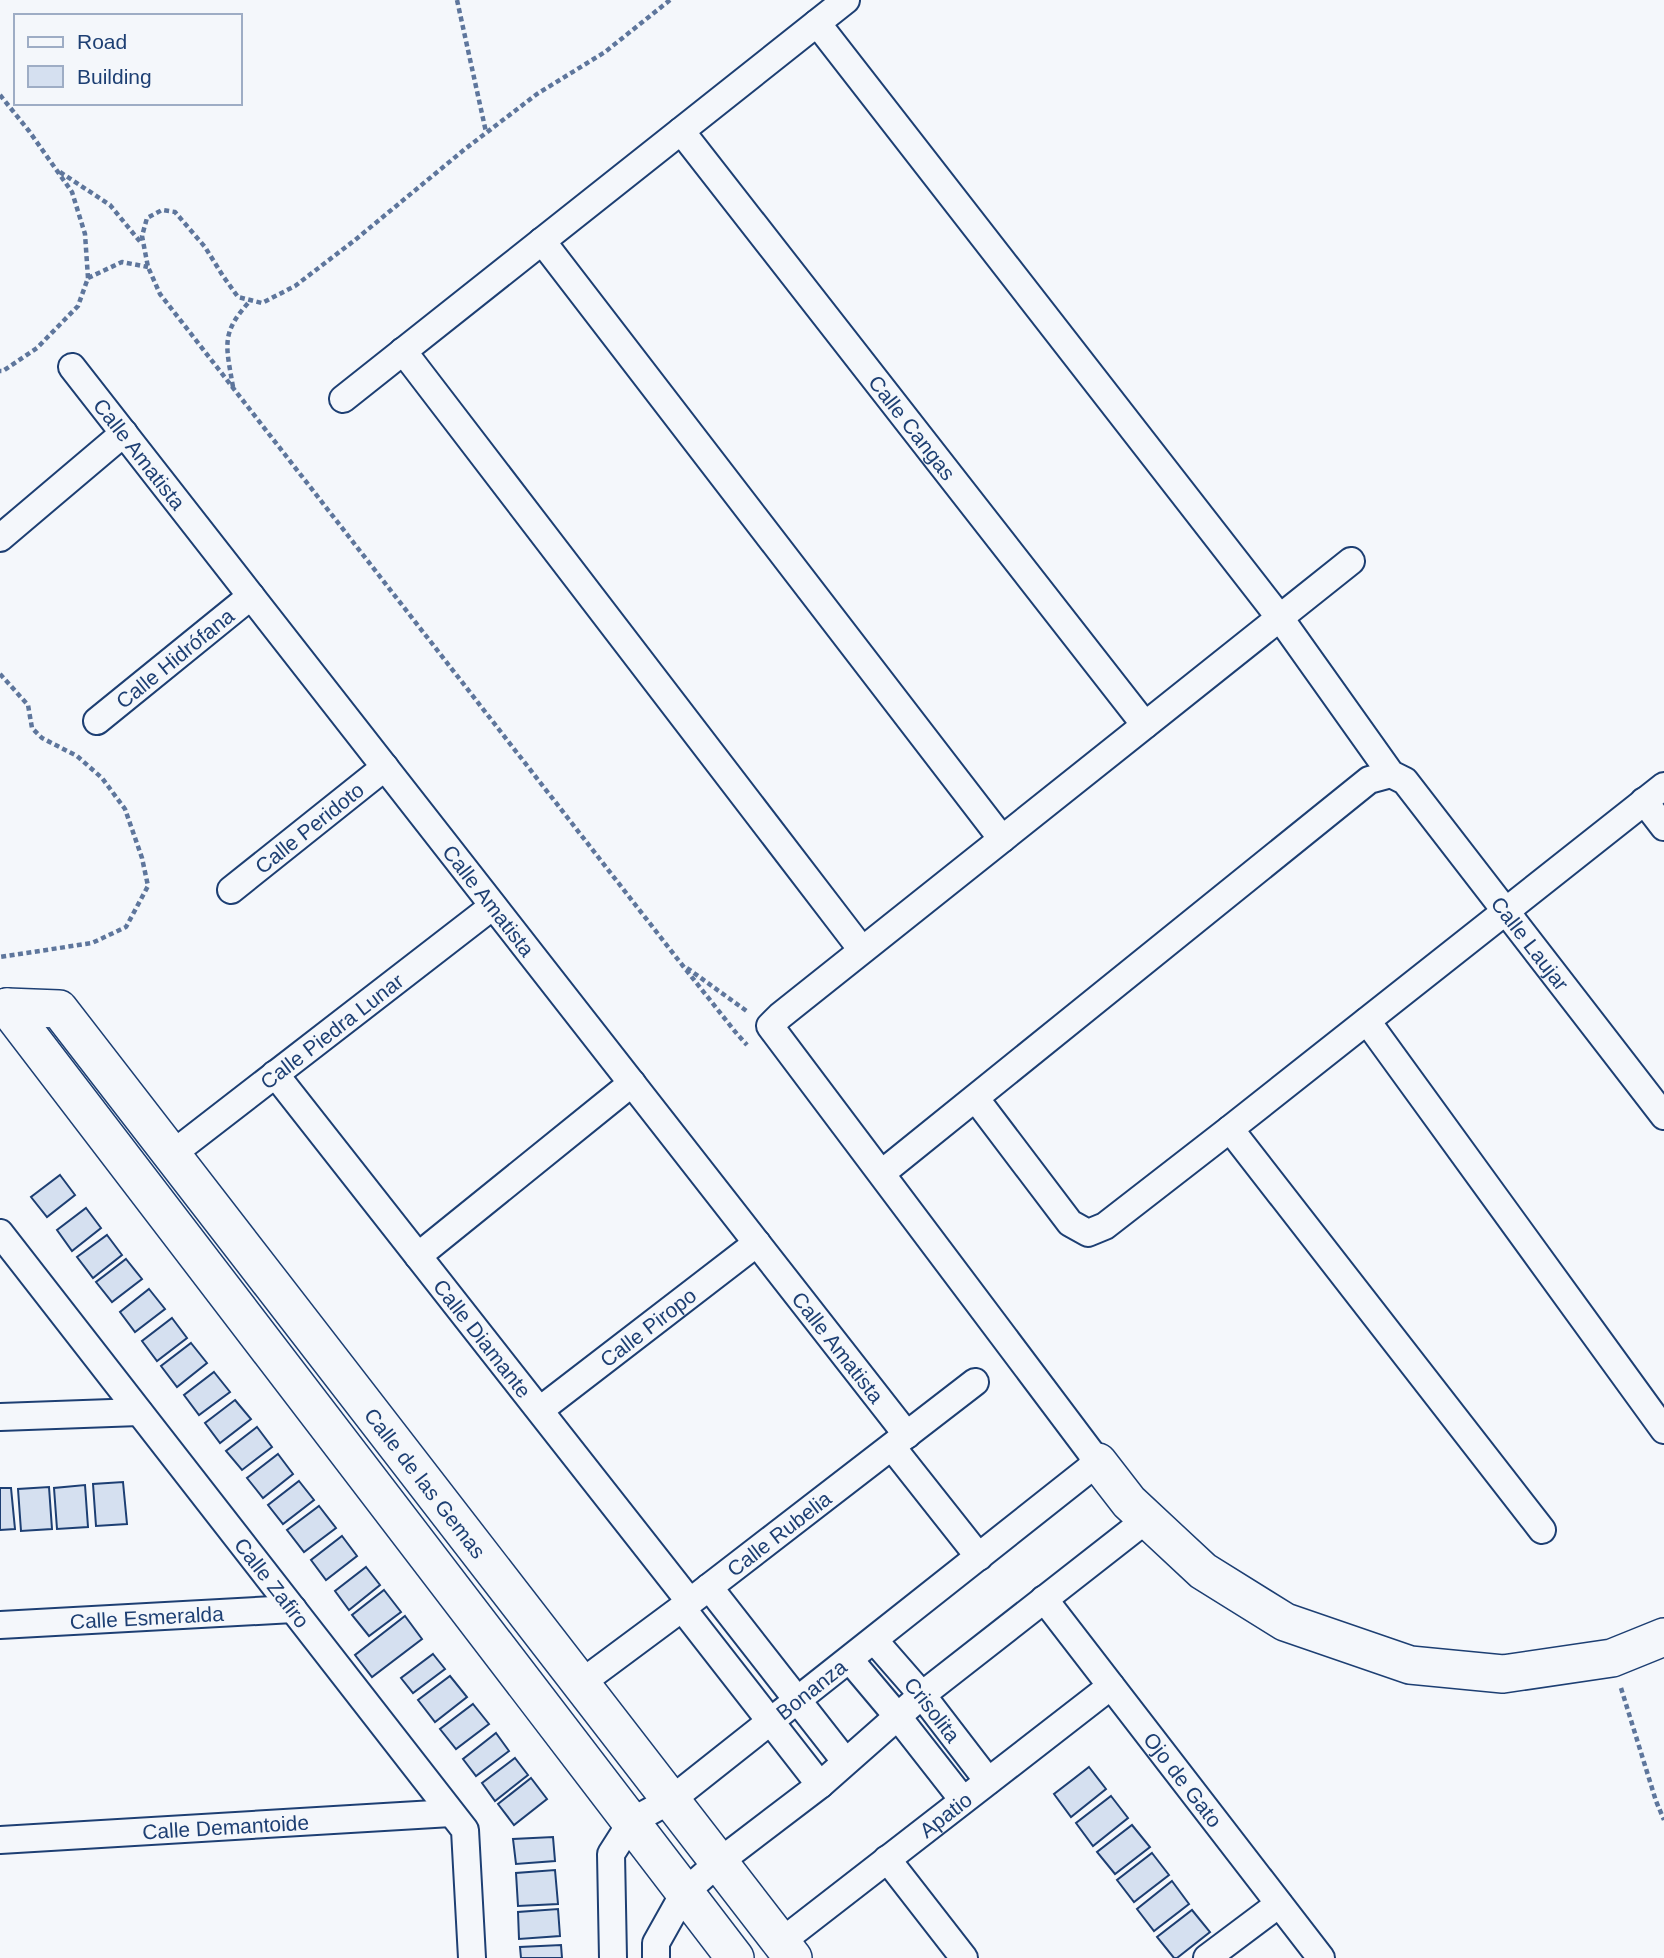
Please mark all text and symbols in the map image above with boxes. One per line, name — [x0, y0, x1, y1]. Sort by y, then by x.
legend — [14, 14, 242, 105]
text: Road — [77, 30, 127, 53]
text: Building — [77, 65, 152, 88]
street label: Calle Cangas — [865, 371, 960, 484]
street label: Calle Amatista — [89, 394, 190, 514]
street label: Calle Hidrófana — [111, 603, 238, 713]
street label: Calle Peridoto — [250, 777, 368, 878]
street label: Calle Amatista — [439, 840, 540, 961]
street label: Calle Laujar — [1487, 892, 1574, 995]
street label: Calle Piedra Lunar — [256, 968, 407, 1093]
street label: Calle Diamante — [429, 1275, 536, 1402]
street label: Calle Piropo — [595, 1283, 700, 1371]
street label: Calle Amatista — [788, 1287, 889, 1407]
street label: Calle de las Gemas — [360, 1403, 491, 1562]
street label: Calle Rubelia — [722, 1486, 836, 1581]
street label: Calle Zafiro — [230, 1533, 314, 1632]
street label: Calle Esmeralda — [69, 1601, 225, 1633]
street label: Bonanza — [771, 1654, 851, 1724]
street label: Crisolita — [900, 1672, 965, 1747]
street label: Ojo de Gato — [1140, 1728, 1227, 1831]
street label: Apatio — [915, 1787, 976, 1842]
street label: Calle Demantoide — [142, 1810, 310, 1843]

